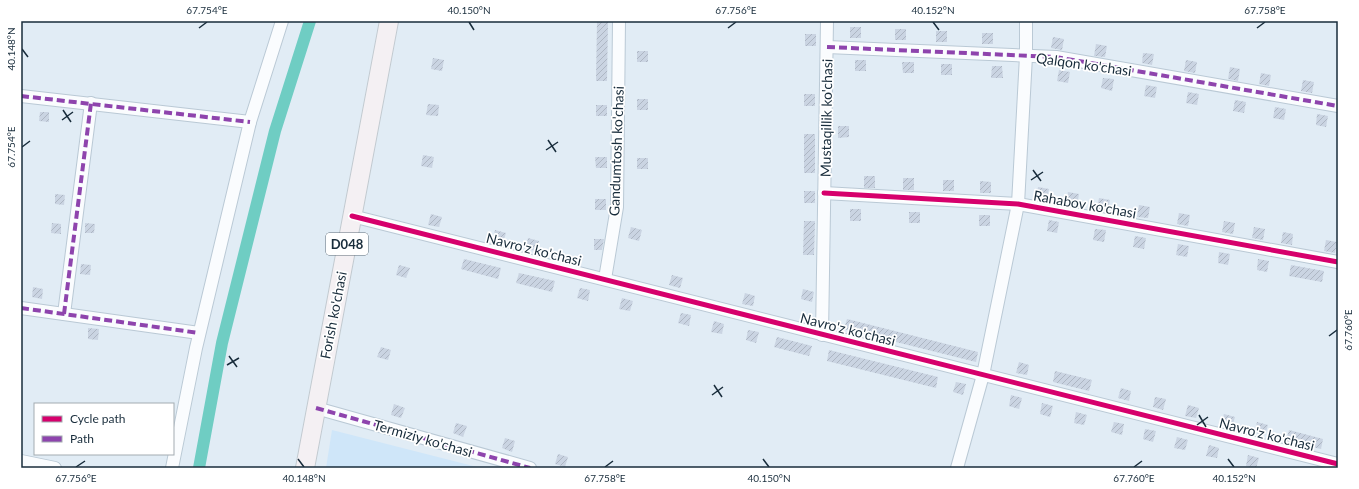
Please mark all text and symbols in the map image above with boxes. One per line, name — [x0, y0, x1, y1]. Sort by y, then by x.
text: 67.754°E — [186, 4, 228, 16]
text: 40.150°N — [447, 4, 491, 16]
text: 67.756°E — [715, 4, 757, 16]
text: 40.152°N — [911, 4, 955, 16]
text: 67.758°E — [1244, 4, 1286, 16]
text: 40.148°N — [5, 27, 17, 71]
street label: Qalqon ko'chasi — [1035, 49, 1133, 79]
street label: Mustaqillik ko'chasi — [816, 59, 836, 177]
street label: Gandumtosh ko'chasi — [605, 86, 627, 216]
text: 67.754°E — [5, 126, 17, 168]
street label: Rahabov ko'chasi — [1032, 187, 1138, 221]
street label: Navro'z ko'chasi — [485, 229, 583, 269]
road number: D048 — [326, 233, 368, 255]
street label: Forish ko'chasi — [316, 270, 350, 360]
street label: Navro'z ko'chasi — [799, 309, 897, 349]
text: 67.760°E — [1342, 309, 1354, 351]
legend — [34, 403, 174, 455]
text: Cycle path — [70, 411, 125, 426]
street label: Navro'z ko'chasi — [1218, 414, 1316, 454]
street label: Termiziy ko'chasi — [372, 416, 474, 460]
text: Path — [70, 431, 94, 446]
text: 67.756°E — [55, 472, 97, 484]
text: 40.148°N — [282, 472, 326, 484]
text: 67.758°E — [584, 472, 626, 484]
text: 40.150°N — [747, 472, 791, 484]
text: 67.760°E — [1113, 472, 1155, 484]
text: 40.152°N — [1212, 472, 1256, 484]

